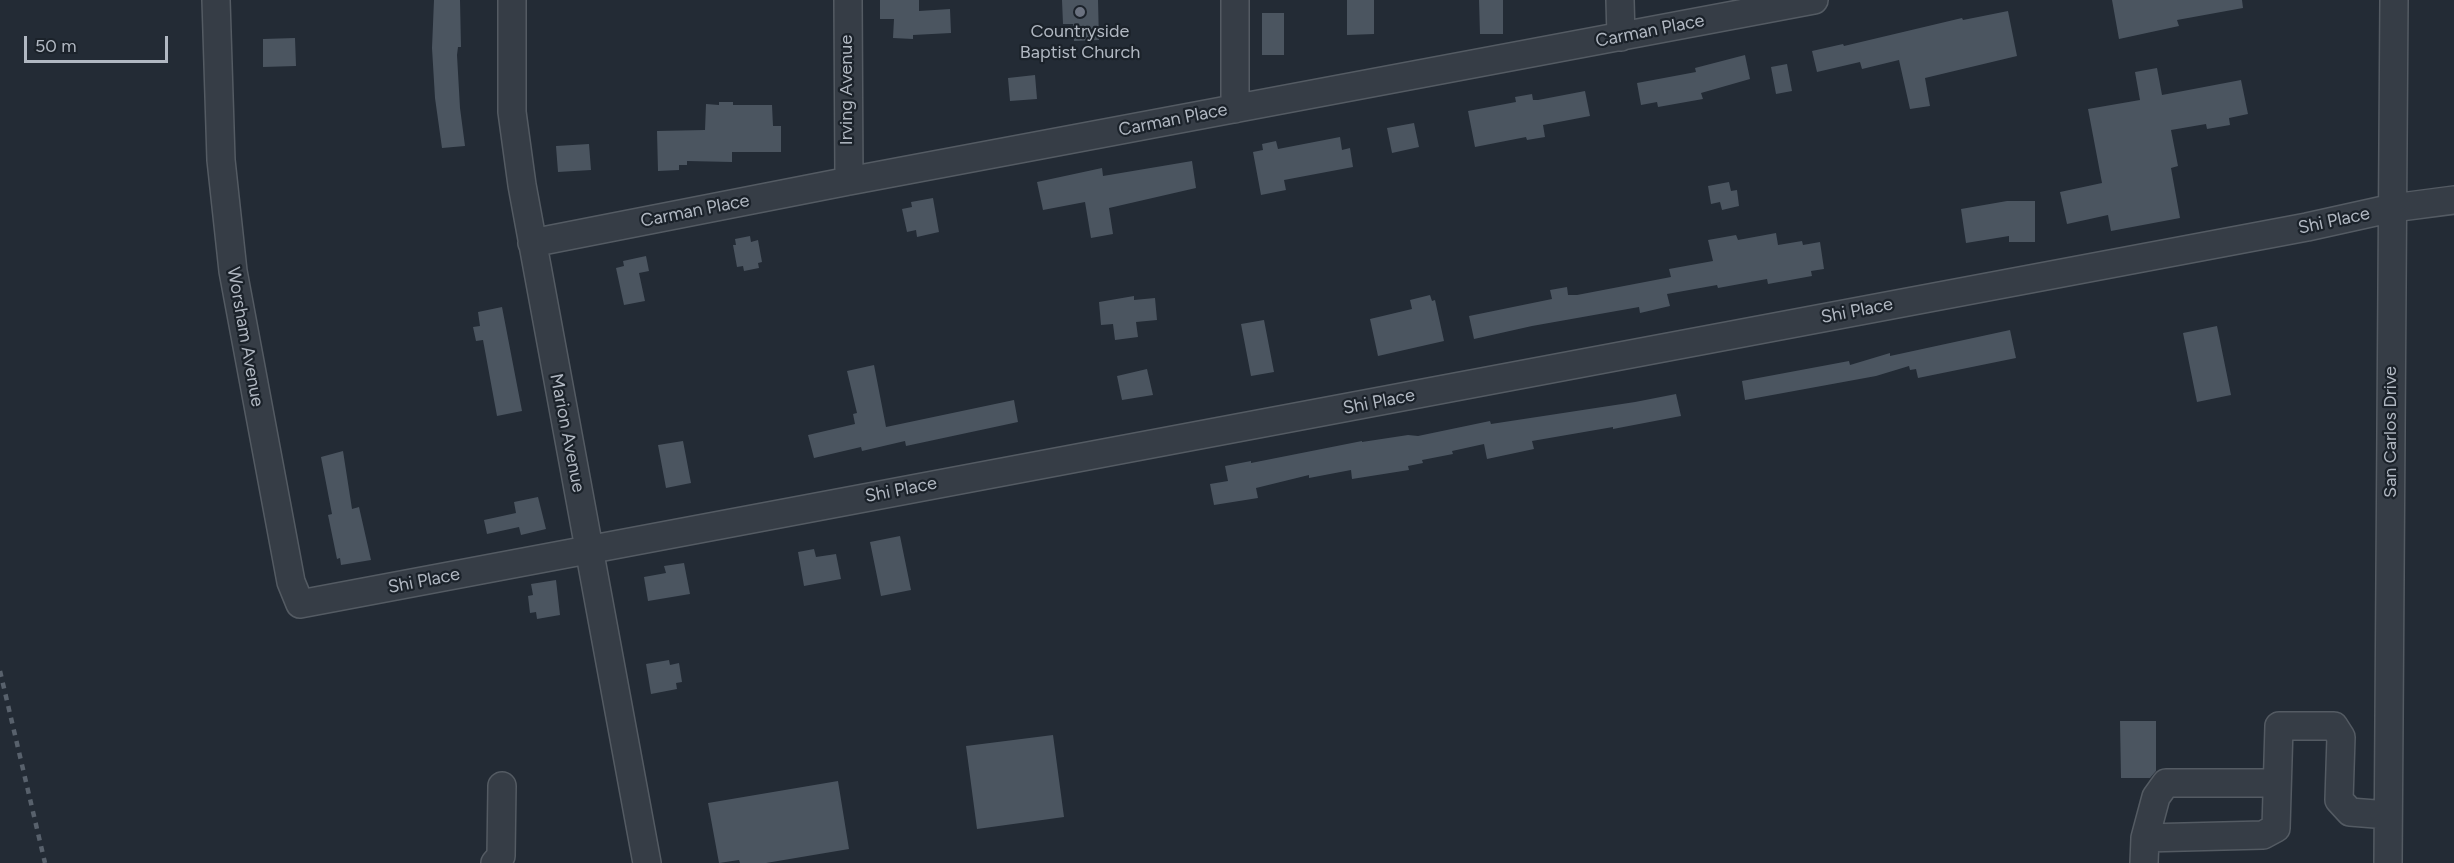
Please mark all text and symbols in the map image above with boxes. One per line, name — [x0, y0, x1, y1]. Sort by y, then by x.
marker: Countryside Baptist Church — [1073, 5, 1087, 19]
street label: Carman Place — [1594, 10, 1706, 52]
place label: Countryside Baptist Church — [1020, 21, 1140, 63]
scale bar — [27, 24, 171, 62]
text: 50 m — [35, 35, 77, 57]
street label: Irving Avenue — [836, 35, 858, 145]
street label: Carman Place — [1117, 99, 1229, 141]
street label: Carman Place — [639, 190, 751, 232]
street label: Shi Place — [2296, 203, 2372, 239]
street label: Worsham Avenue — [222, 266, 268, 408]
street label: Shi Place — [1819, 293, 1895, 329]
street label: San Carlos Drive — [2380, 366, 2402, 498]
street label: Marion Avenue — [545, 372, 589, 494]
street label: Shi Place — [1341, 384, 1417, 420]
street label: Shi Place — [863, 472, 939, 508]
street label: Shi Place — [386, 563, 462, 599]

